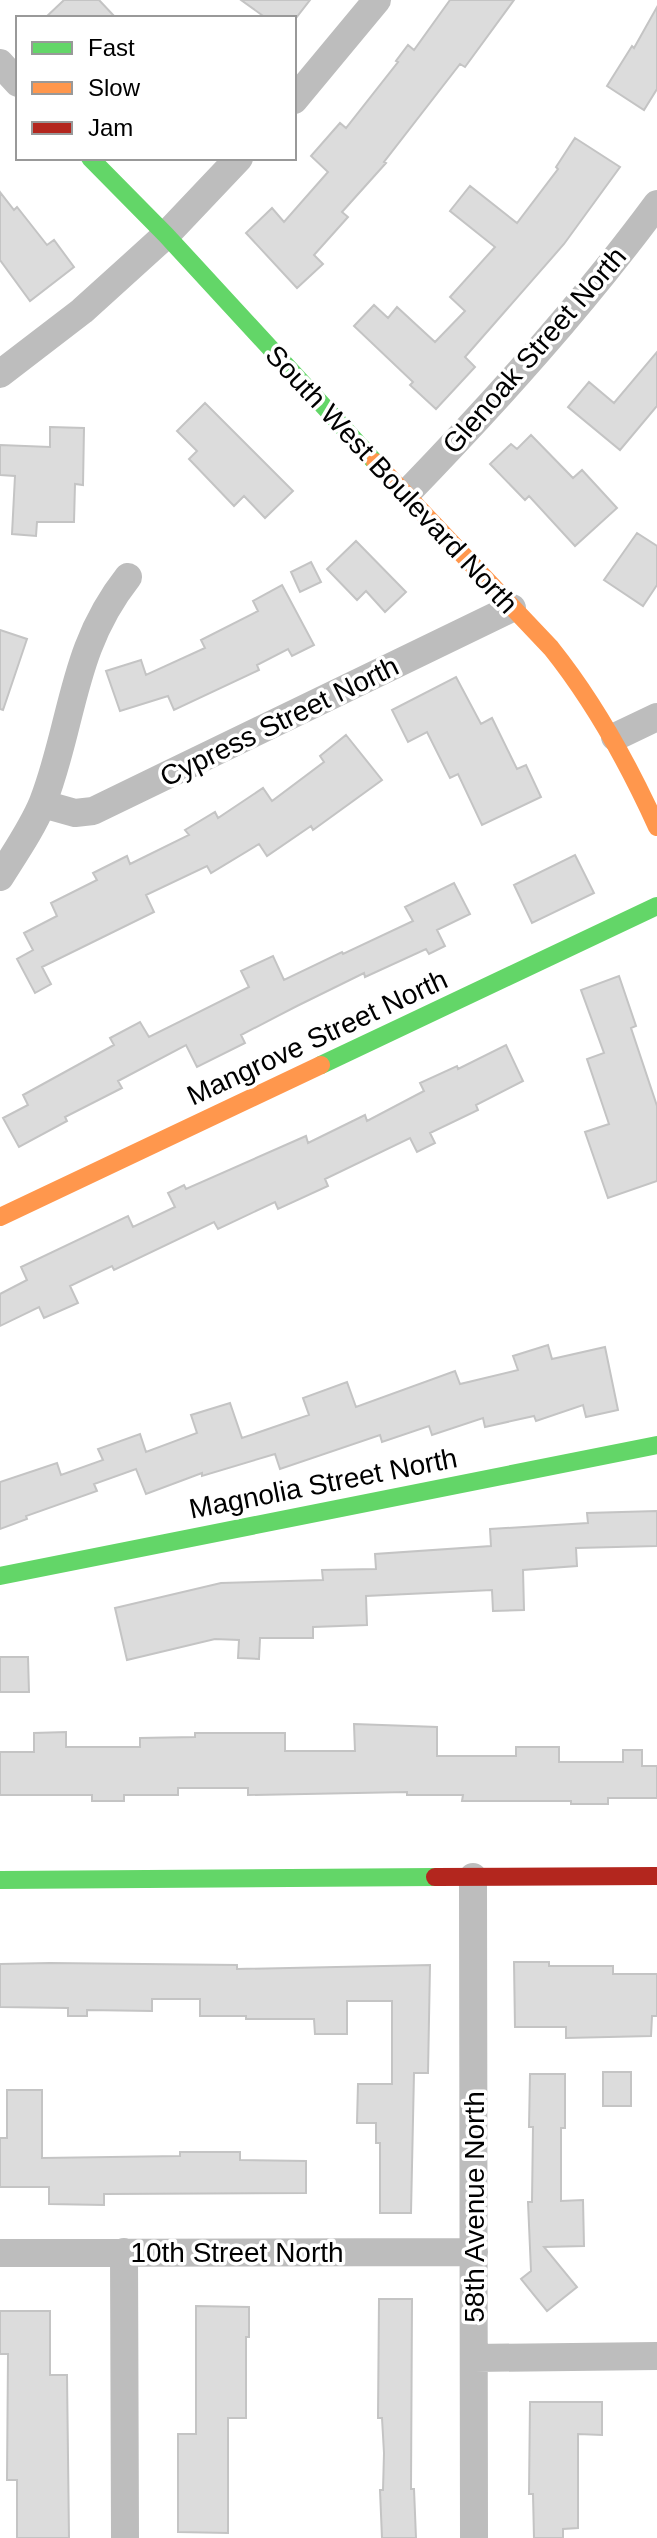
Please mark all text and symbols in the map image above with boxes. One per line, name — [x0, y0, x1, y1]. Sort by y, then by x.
legend — [16, 16, 296, 160]
text: Fast — [88, 34, 135, 61]
text: Slow — [88, 74, 141, 101]
text: Jam — [88, 114, 133, 141]
street label: Glenoak Street North — [436, 241, 632, 460]
street label: South West Boulevard North — [259, 339, 524, 619]
street label: Cypress Street North — [155, 650, 403, 793]
street label: Mangrove Street North — [182, 964, 452, 1111]
street label: Magnolia Street North — [186, 1442, 460, 1525]
street label: 58th Avenue North — [459, 2091, 490, 2323]
street label: 10th Street North — [130, 2237, 344, 2268]

